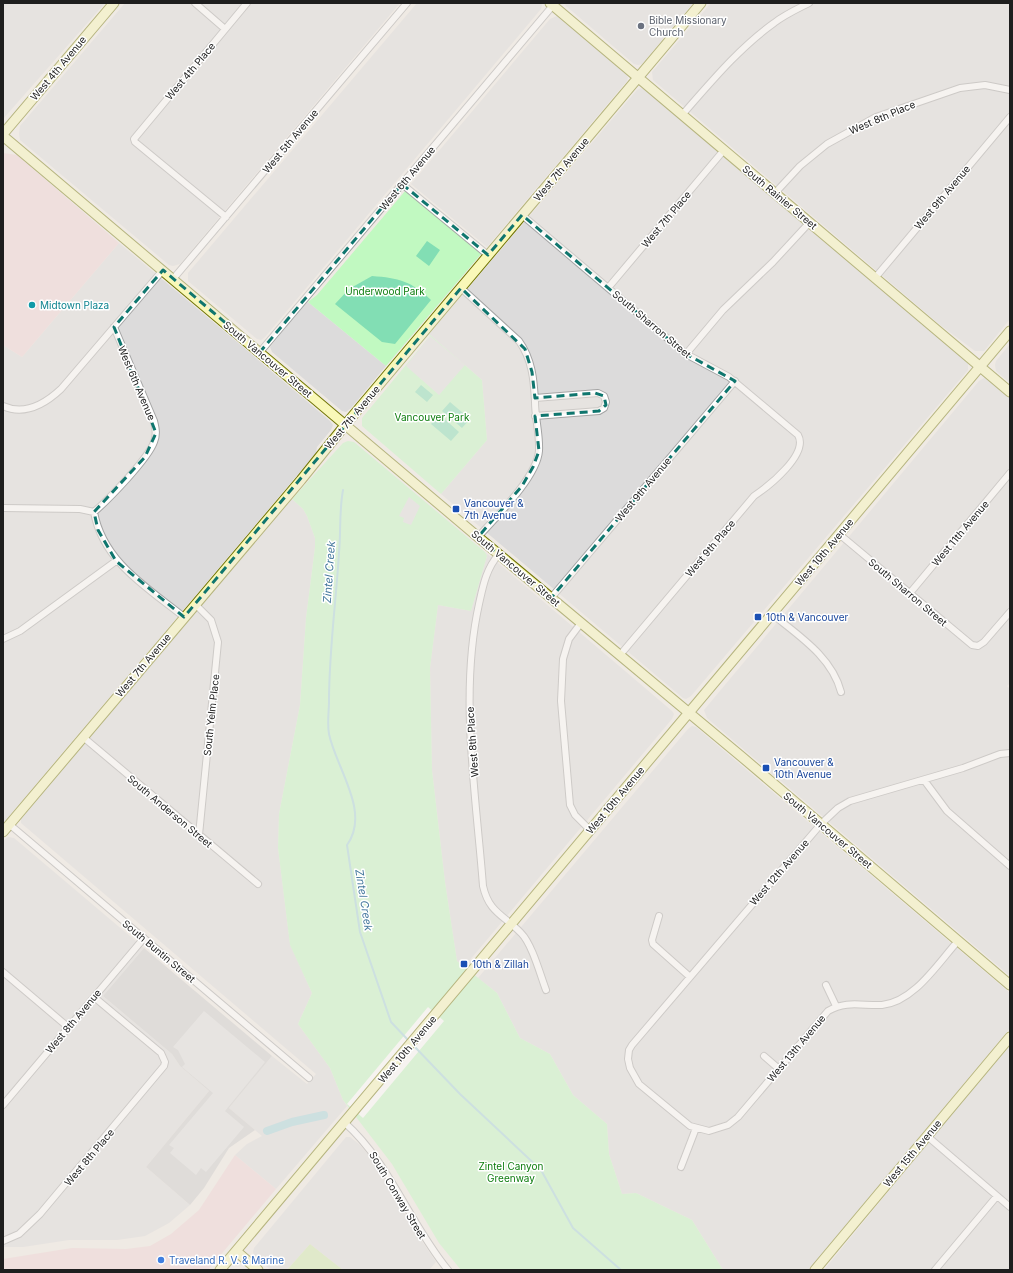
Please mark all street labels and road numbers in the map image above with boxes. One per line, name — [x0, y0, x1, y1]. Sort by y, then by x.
street label: West 4th Avenue — [28, 33, 88, 103]
street label: West 4th Place — [163, 40, 218, 102]
street label: West 8th Place — [847, 98, 917, 136]
street label: West 5th Avenue — [260, 106, 320, 175]
street label: West 7th Avenue — [531, 135, 591, 203]
street label: West 6th Avenue — [377, 143, 437, 212]
street label: South Rainier Street — [740, 162, 820, 232]
street label: West 9th Avenue — [912, 162, 972, 232]
street label: West 7th Place — [639, 188, 693, 250]
street label: South Sharron Street — [610, 288, 694, 361]
street label: South Vancouver Street — [221, 318, 315, 400]
street label: West 6th Avenue — [116, 344, 158, 422]
street label: West 7th Avenue — [322, 383, 382, 451]
street label: West 9th Avenue — [613, 454, 673, 524]
street label: West 11th Avenue — [929, 498, 991, 568]
street label: West 10th Avenue — [792, 516, 856, 588]
street label: West 9th Place — [683, 517, 737, 579]
street label: South Vancouver Street — [469, 527, 563, 609]
street label: South Sharron Street — [866, 556, 950, 629]
street label: West 7th Avenue — [113, 631, 173, 699]
street label: South Yelm Place — [201, 673, 221, 756]
street label: West 8th Place — [464, 706, 480, 778]
street label: West 10th Avenue — [583, 764, 647, 836]
street label: South Anderson Street — [125, 772, 215, 850]
street label: South Vancouver Street — [781, 789, 875, 871]
street label: West 12th Avenue — [747, 836, 811, 908]
street label: South Buntin Street — [120, 917, 198, 985]
street label: West 8th Avenue — [43, 986, 103, 1055]
street label: West 13th Avenue — [764, 1012, 828, 1084]
street label: West 10th Avenue — [375, 1013, 439, 1085]
street label: West 15th Avenue — [880, 1117, 944, 1189]
street label: West 8th Place — [62, 1126, 116, 1188]
street label: South Conway Street — [367, 1149, 429, 1241]

